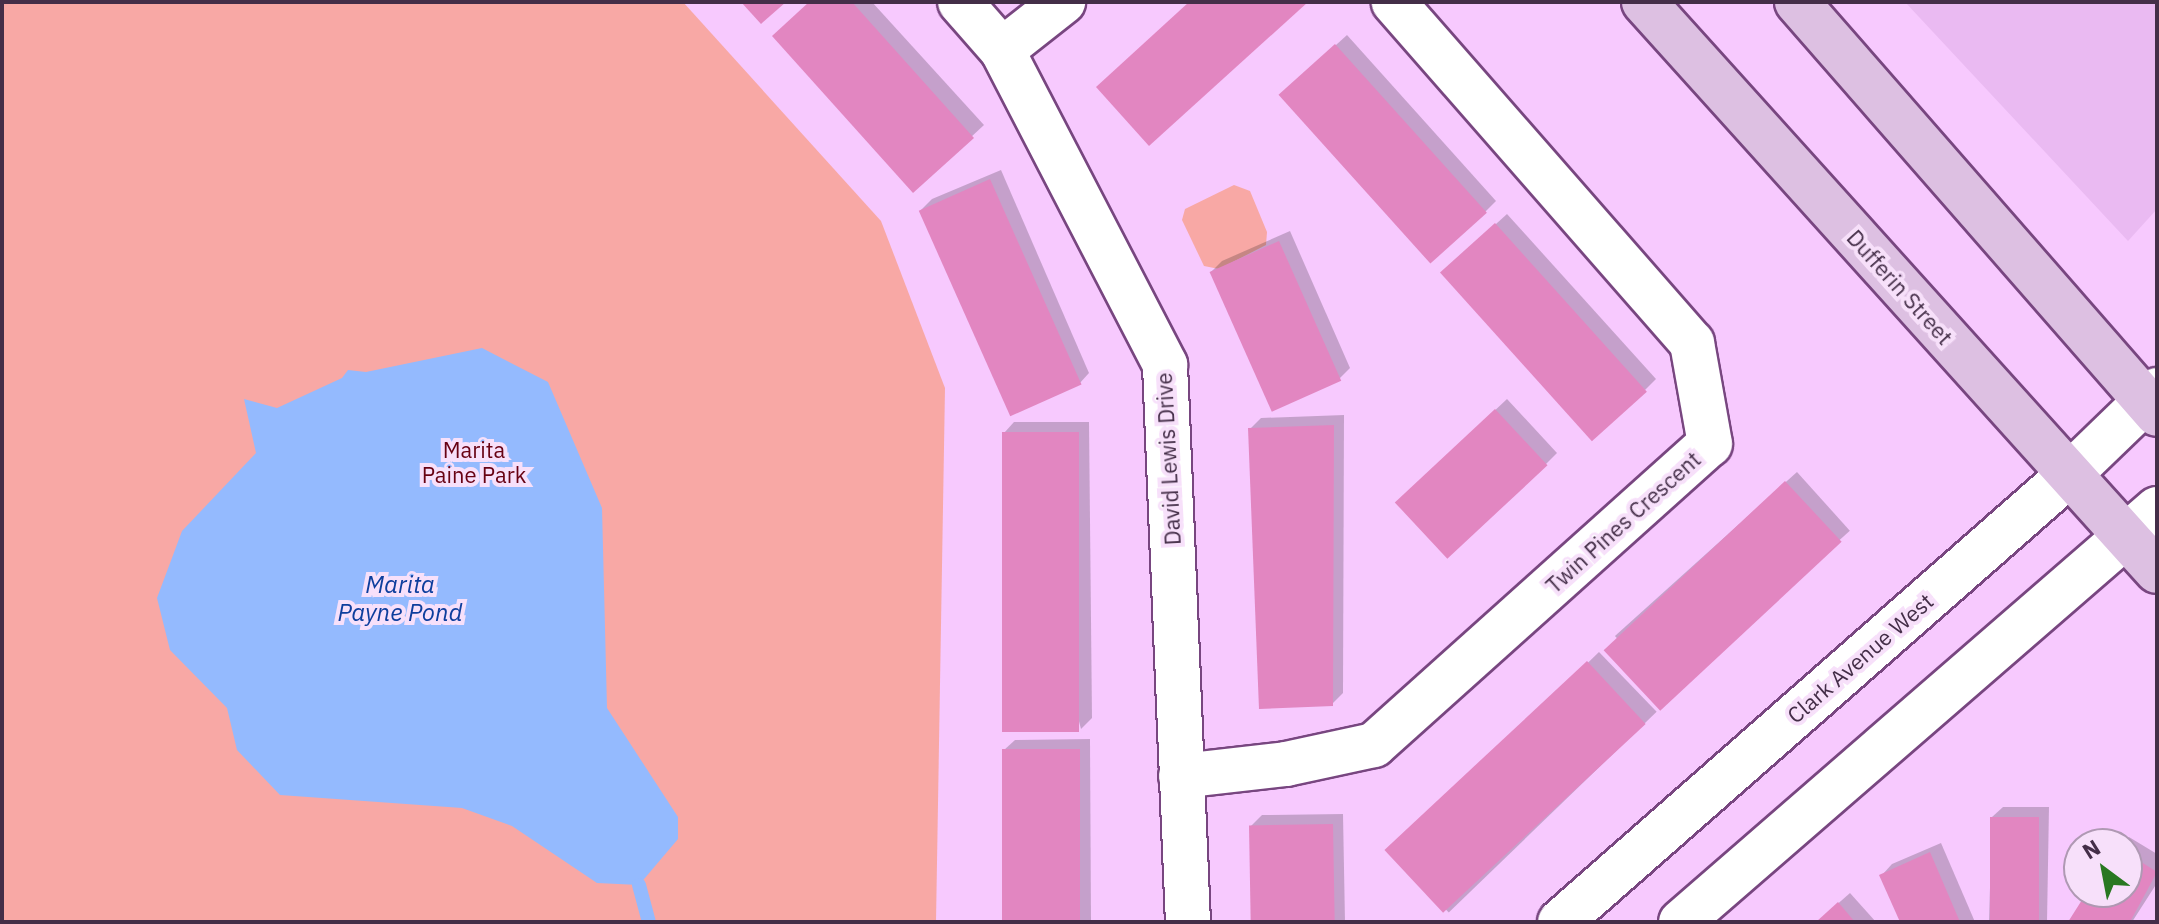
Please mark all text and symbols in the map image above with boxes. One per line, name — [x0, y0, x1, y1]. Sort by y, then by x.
street label: Dufferin Street — [1842, 224, 1958, 350]
street label: David Lewis Drive — [1150, 372, 1186, 546]
park label: Marita Paine Park — [422, 436, 526, 488]
street label: Twin Pines Crescent — [1540, 446, 1706, 598]
water label: Marita Payne Pond — [337, 571, 463, 627]
street label: Clark Avenue West — [1782, 588, 1938, 728]
north arrow — [2063, 828, 2143, 908]
text: N — [2077, 832, 2106, 865]

